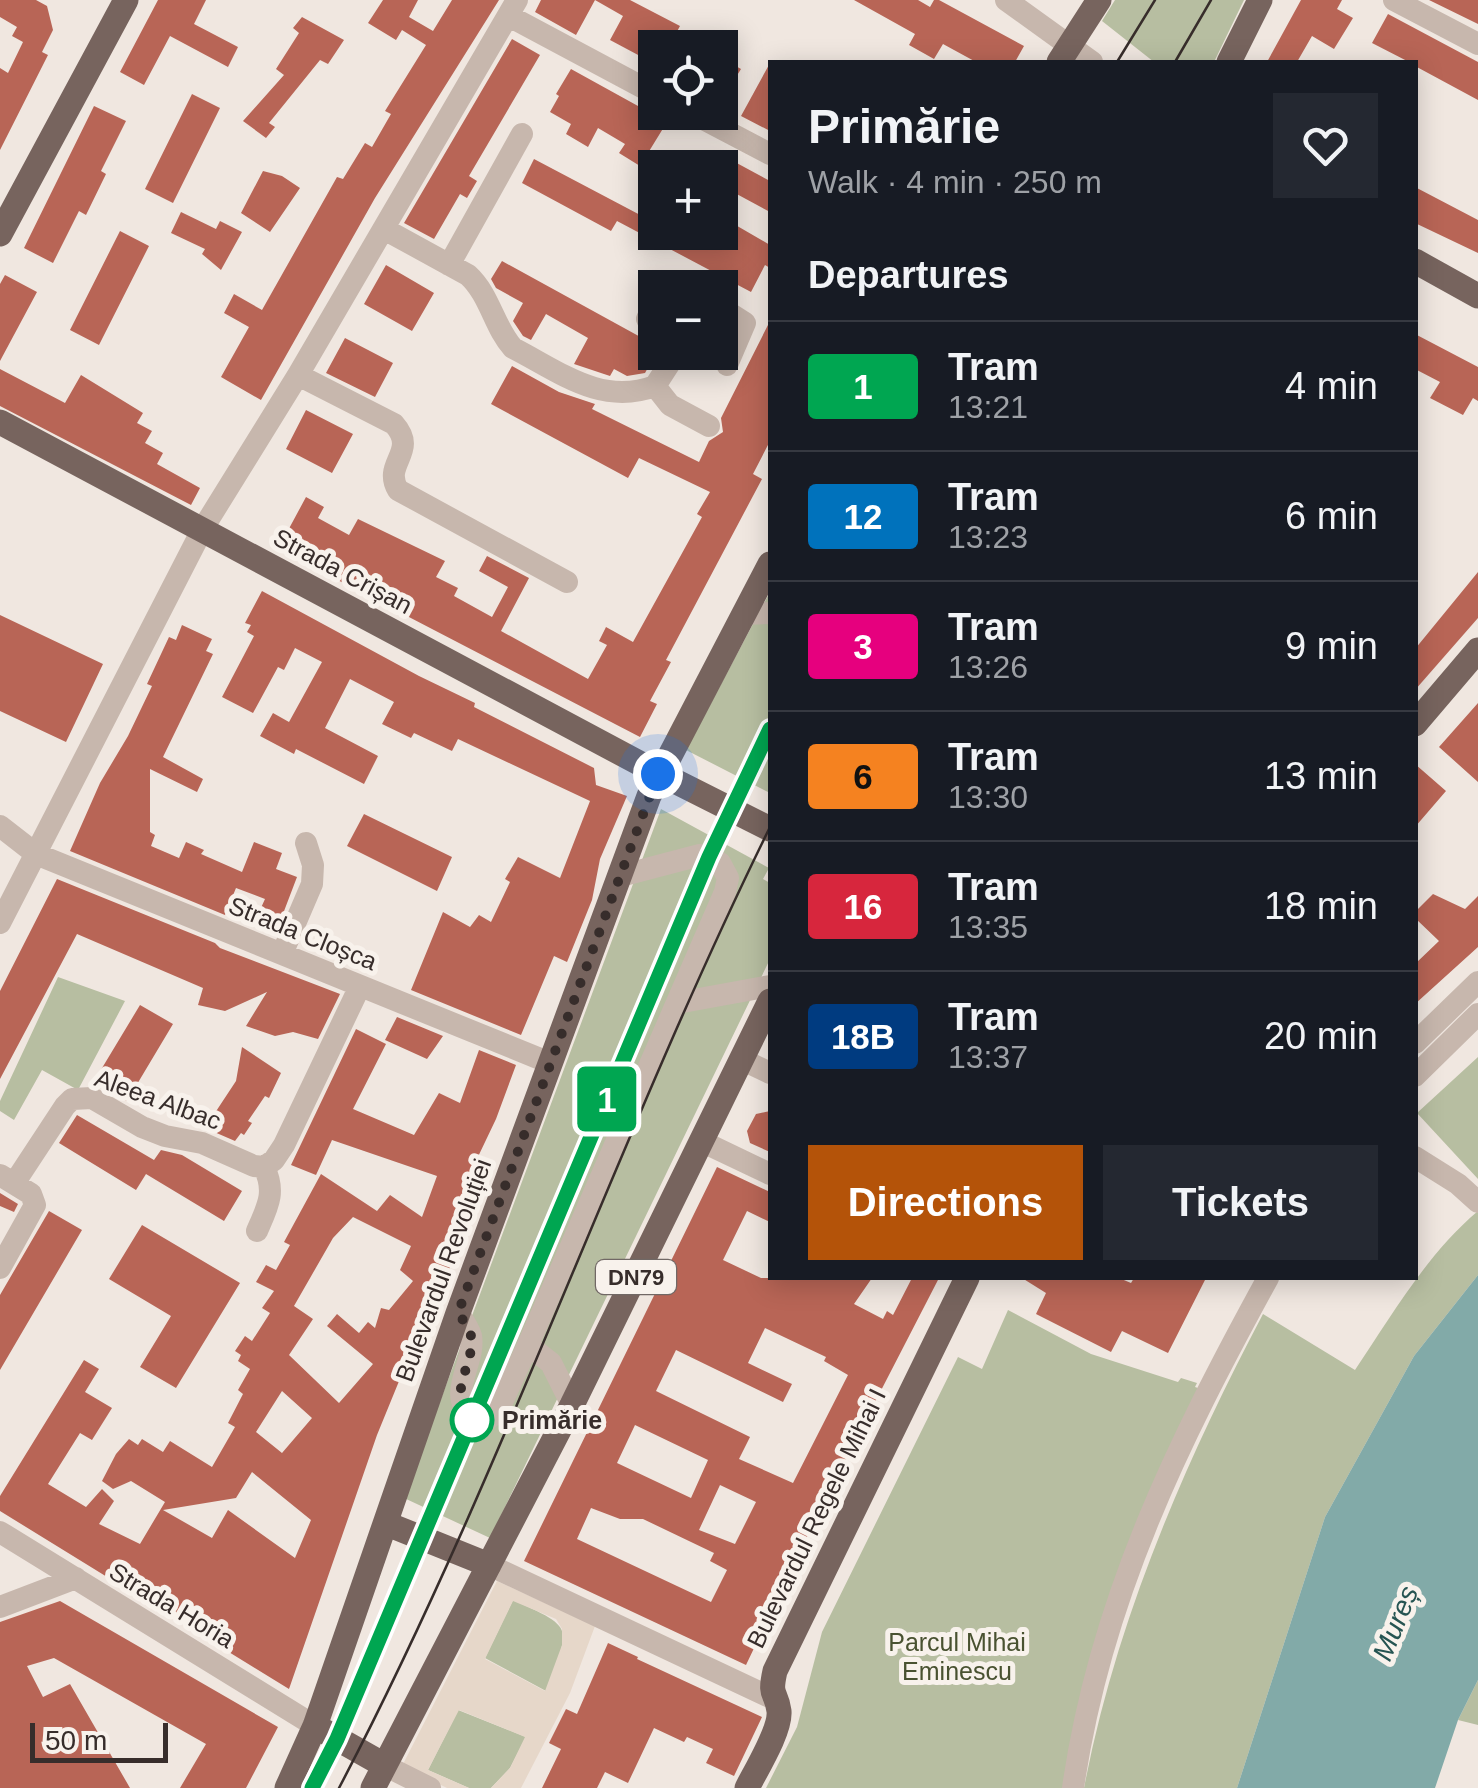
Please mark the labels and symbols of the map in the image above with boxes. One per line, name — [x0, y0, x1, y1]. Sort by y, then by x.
street label: Strada Crișan — [269, 523, 417, 619]
your location — [633, 749, 683, 799]
street label: Strada Cloșca — [225, 891, 381, 975]
street label: Aleea Albac — [91, 1063, 225, 1135]
line badge: 1 — [574, 1066, 640, 1132]
street label: Bulevardul Revoluției — [390, 1155, 496, 1385]
road number: DN79 — [596, 1260, 676, 1294]
street label: Bulevardul Regele Mihai I — [741, 1384, 891, 1652]
marker: Primărie — [451, 1399, 493, 1441]
place label: Primărie — [502, 1406, 602, 1434]
street label: Strada Horia — [105, 1557, 239, 1653]
water label: Mureș — [1367, 1581, 1424, 1665]
park label: Parcul Mihai Eminescu — [888, 1628, 1026, 1685]
scale bar — [30, 1718, 168, 1762]

